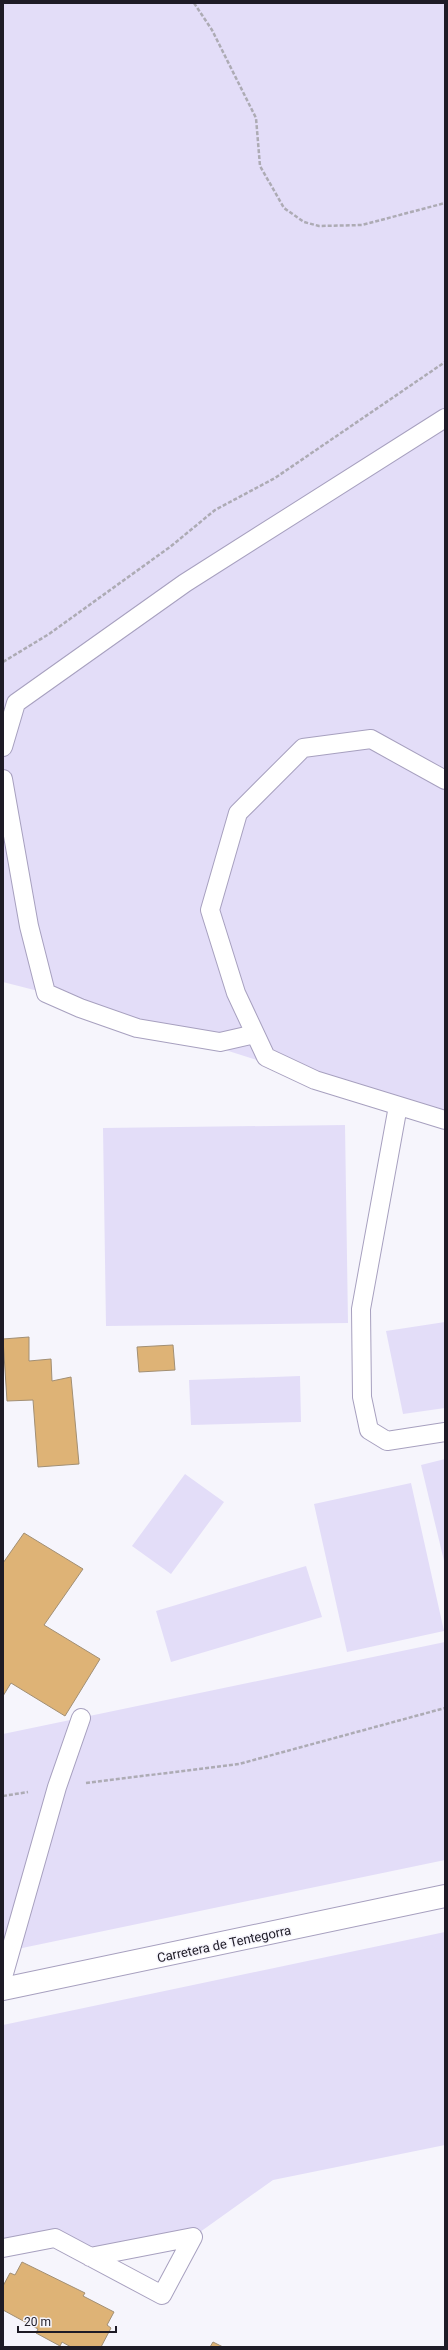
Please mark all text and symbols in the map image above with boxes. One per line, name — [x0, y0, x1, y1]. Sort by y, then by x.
street label: Carretera de Tentegorra — [156, 1922, 292, 1966]
scale bar — [18, 2308, 116, 2334]
text: 20 m — [24, 2315, 51, 2329]

